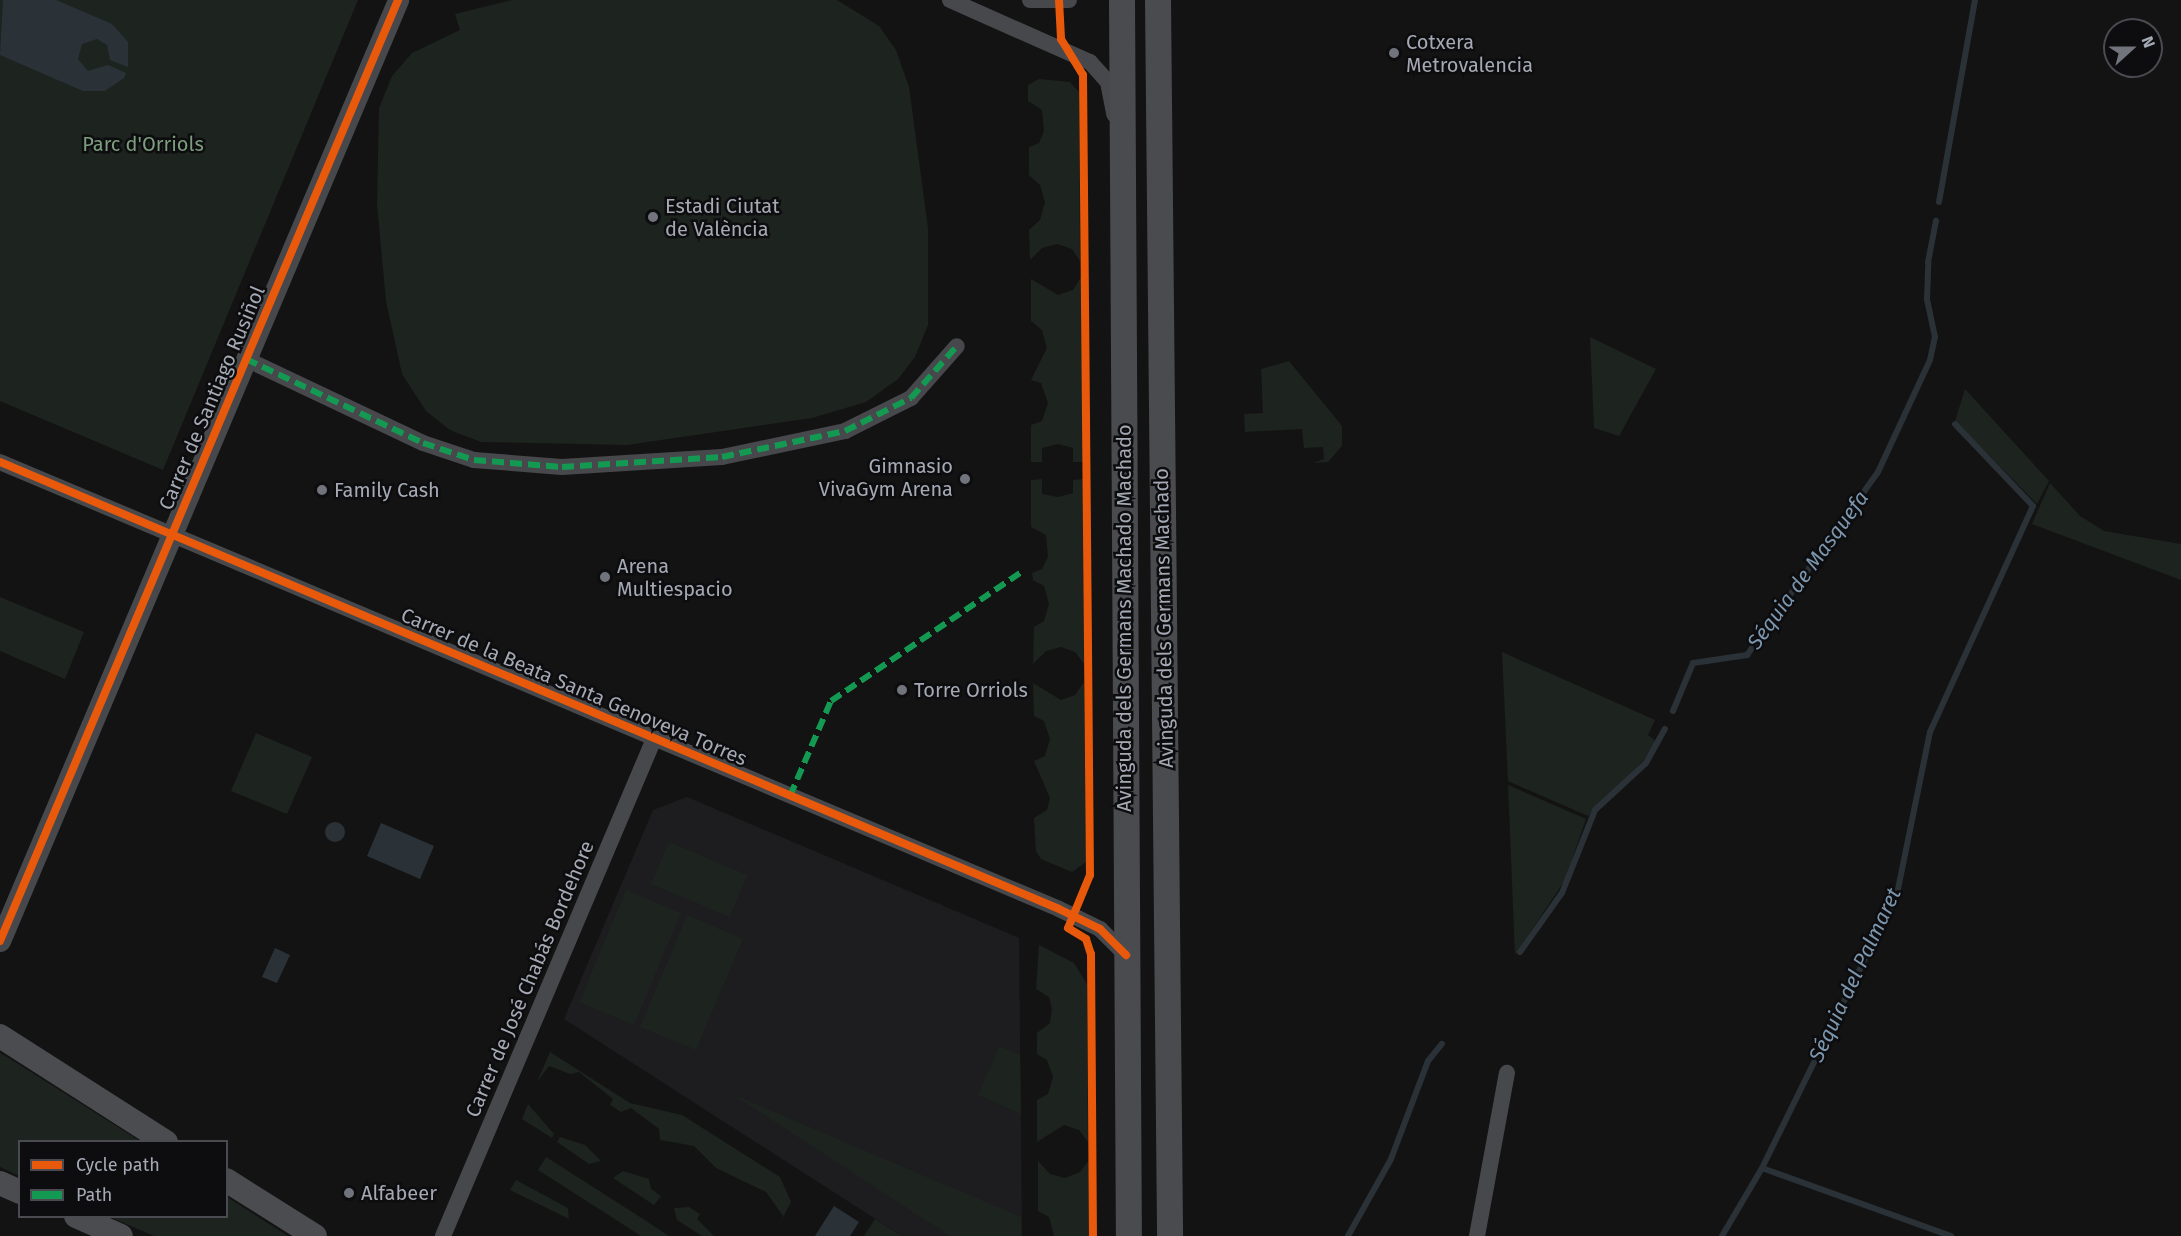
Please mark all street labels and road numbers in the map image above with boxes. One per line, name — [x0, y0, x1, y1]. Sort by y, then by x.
street label: Carrer de Santiago Rusiñol — [154, 282, 270, 514]
street label: Avinguda dels Germans Machado Machado — [1112, 424, 1136, 812]
street label: Avinguda dels Germans Machado — [1149, 468, 1179, 768]
street label: Carrer de la Beata Santa Genoveva Torres — [397, 603, 751, 771]
street label: Carrer de José Chabás Bordehore — [461, 837, 599, 1121]

